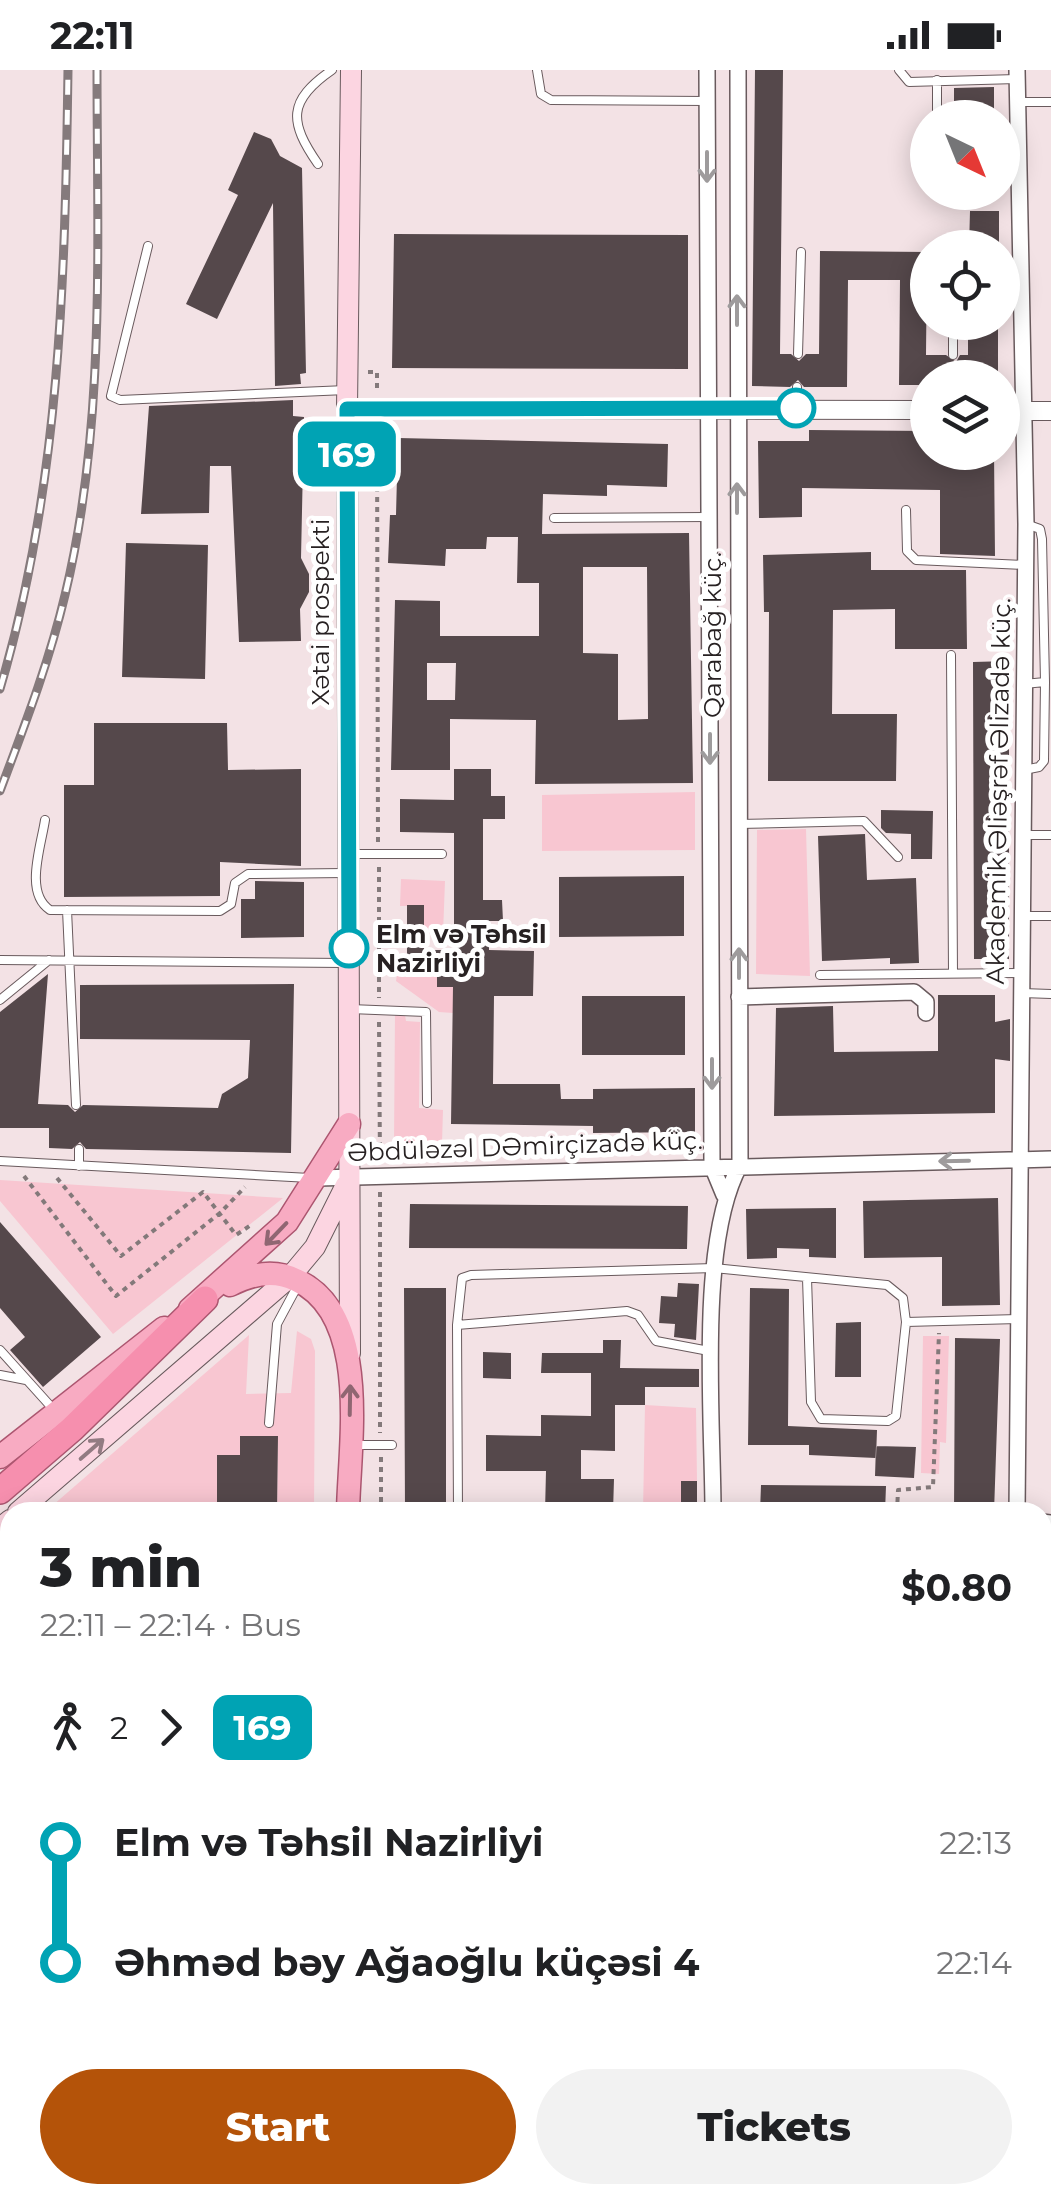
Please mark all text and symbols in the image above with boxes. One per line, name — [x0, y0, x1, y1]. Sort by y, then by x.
text: 22:11 — [50, 12, 135, 59]
north arrow — [910, 100, 1020, 210]
map controls — [910, 100, 1020, 470]
one-way arrow — [698, 150, 716, 183]
button: locate — [910, 230, 1020, 340]
one-way arrow — [728, 295, 746, 328]
button: layers — [910, 360, 1020, 470]
unlabelled marker — [777, 389, 815, 427]
line badge: 169 — [290, 422, 404, 486]
text: 169 — [318, 433, 376, 476]
one-way arrow — [728, 482, 746, 514]
street label: Xətai prospekti — [305, 519, 335, 705]
street label: Qarabağ küç. — [697, 552, 727, 718]
street label: Akademik Əliəşrəf Əlizadə küç. — [980, 597, 1016, 985]
one-way arrow — [700, 732, 720, 765]
place label: Elm və Təhsil Nazirliyi — [376, 919, 546, 978]
marker: Elm və Təhsil Nazirliyi — [330, 929, 368, 967]
one-way arrow — [730, 947, 748, 980]
one-way arrow — [702, 1058, 722, 1090]
street label: Əbdüləzəl DƏmirçizadə küç. — [347, 1125, 703, 1167]
one-way arrow — [938, 1152, 970, 1171]
one-way arrow — [264, 1222, 288, 1246]
one-way arrow — [340, 1384, 360, 1416]
one-way arrow — [79, 1438, 105, 1460]
text: 3 min — [40, 1534, 202, 1601]
text: $0.80 — [901, 1564, 1012, 1611]
text: 22:11 – 22:14 · Bus — [40, 1605, 301, 1644]
icon: walk — [40, 1700, 95, 1755]
icon: forward — [143, 1700, 198, 1755]
text: 169 — [233, 1706, 292, 1749]
text: 2 — [110, 1708, 128, 1747]
text: Elm və Təhsil Nazirliyi — [114, 1819, 543, 1866]
text: 22:13 — [939, 1823, 1012, 1862]
text: Əhməd bəy Ağaoğlu küçəsi 4 — [114, 1939, 700, 1986]
text: 22:14 — [936, 1943, 1012, 1982]
button: Start — [40, 2069, 516, 2184]
button: Tickets — [536, 2069, 1012, 2184]

